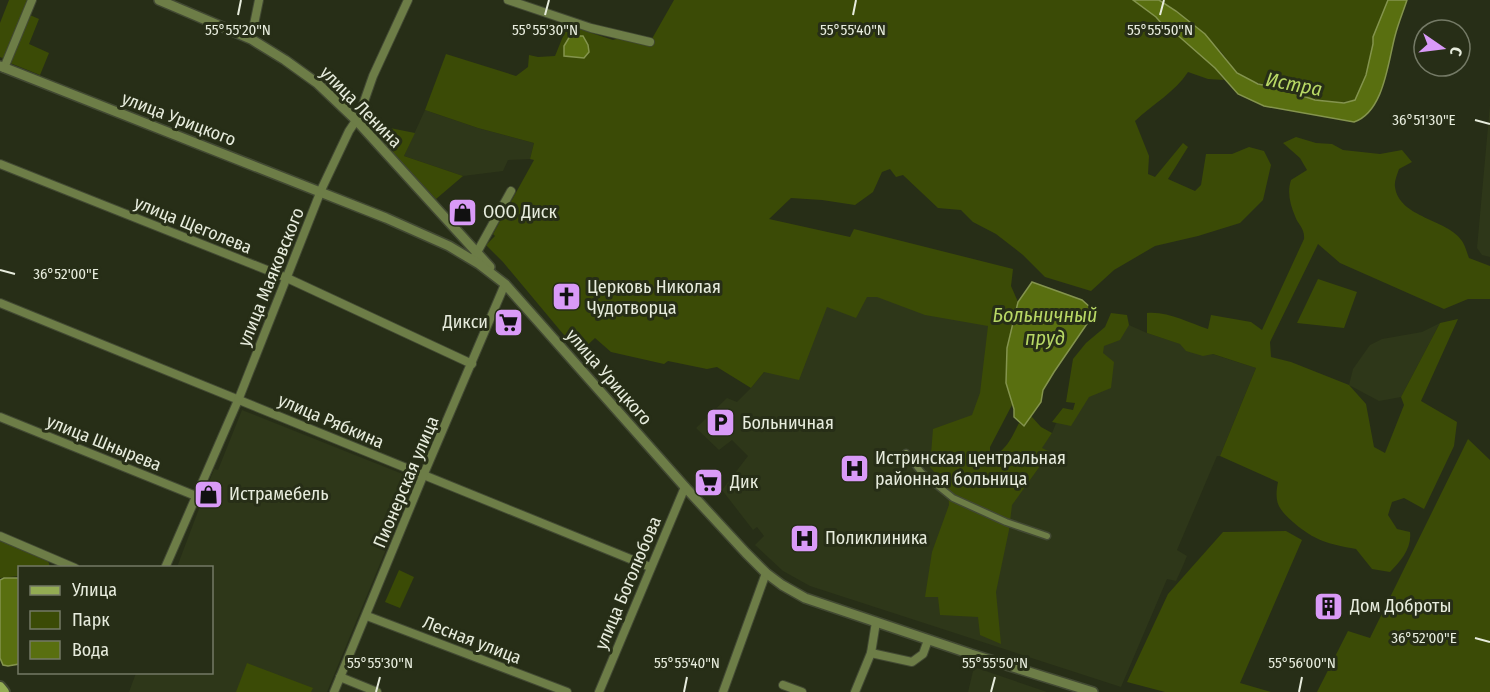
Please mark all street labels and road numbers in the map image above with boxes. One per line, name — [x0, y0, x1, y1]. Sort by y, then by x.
street label: улица Ленина — [316, 62, 407, 153]
street label: улица Урицкого — [119, 87, 239, 151]
street label: улица Щеголева — [131, 191, 255, 259]
street label: улица Маяковского — [233, 204, 309, 350]
street label: улица Урицкого — [561, 324, 657, 430]
street label: улица Рябкина — [275, 389, 387, 453]
street label: улица Шнырева — [43, 410, 165, 476]
street label: Пионерская улица — [368, 413, 444, 551]
street label: улица Боголюбова — [590, 513, 666, 653]
street label: Лесная улица — [420, 611, 525, 669]

